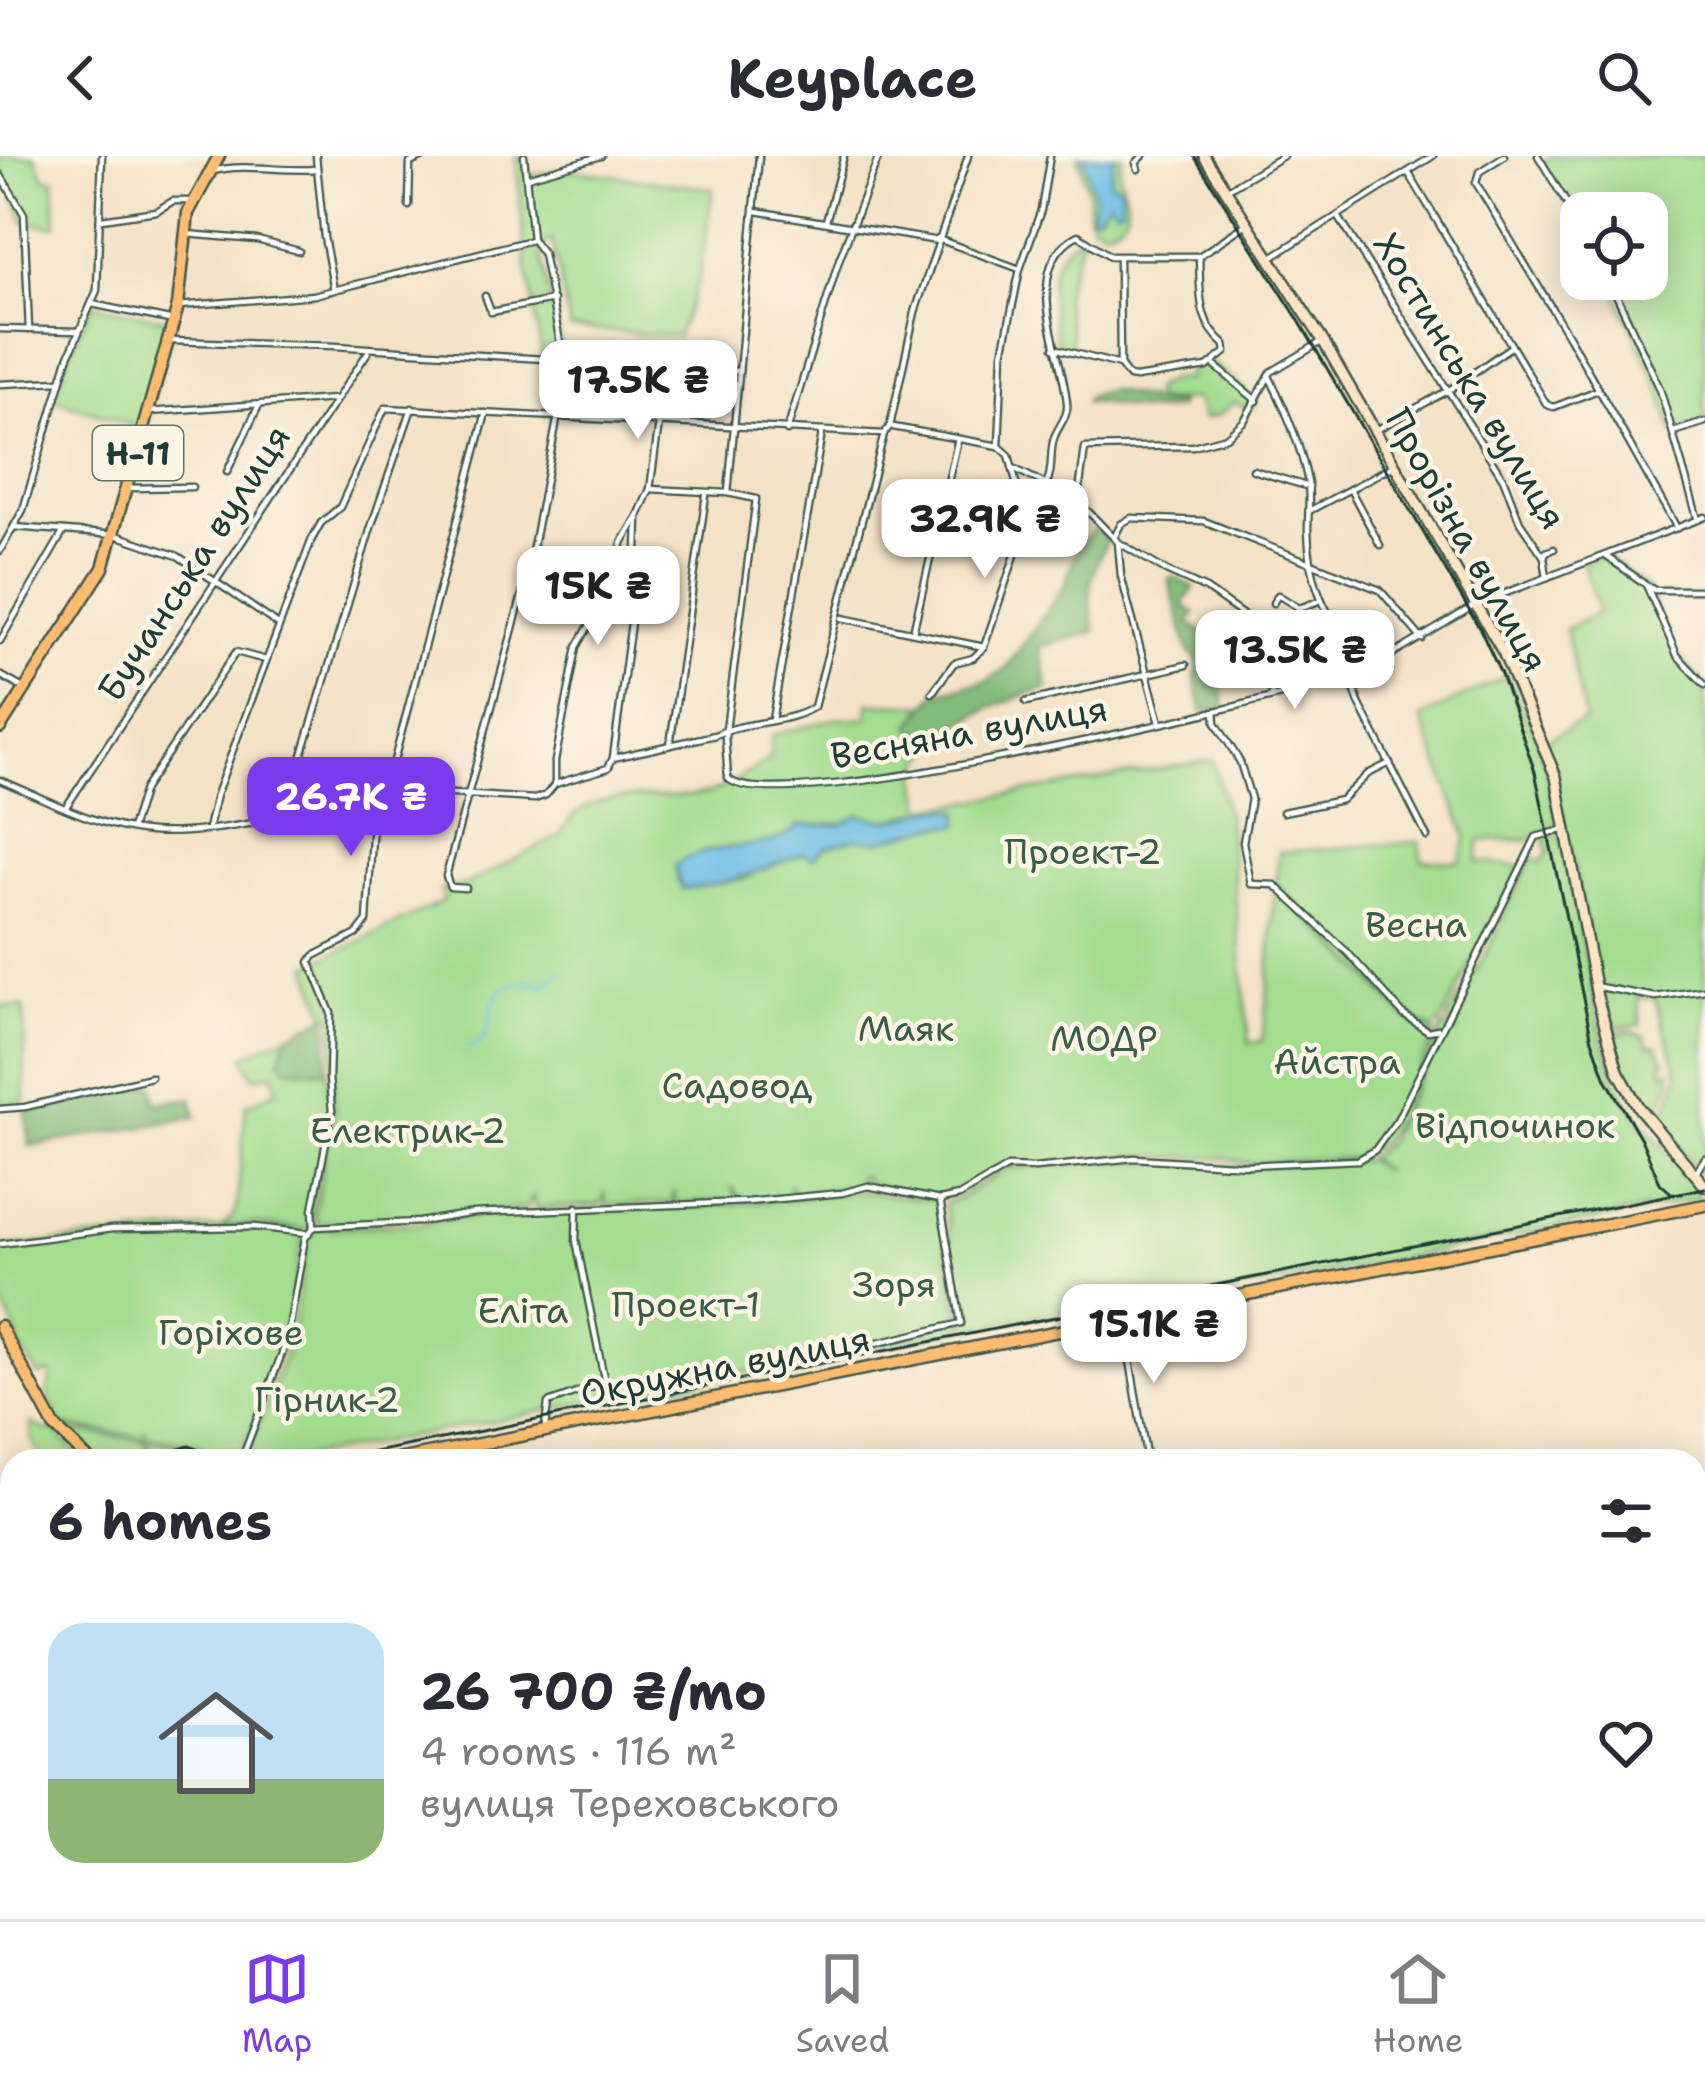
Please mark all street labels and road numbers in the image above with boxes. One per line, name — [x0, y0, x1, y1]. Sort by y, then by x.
street label: Хостинська вулиця — [1362, 224, 1578, 538]
street label: Прорізна вулиця — [1374, 399, 1560, 681]
street label: Бучанська вулиця — [86, 415, 302, 711]
road number: Н-11 — [93, 426, 183, 480]
street label: Весняна вулиця — [827, 684, 1111, 780]
street label: Окружна вулиця — [576, 1314, 874, 1418]

